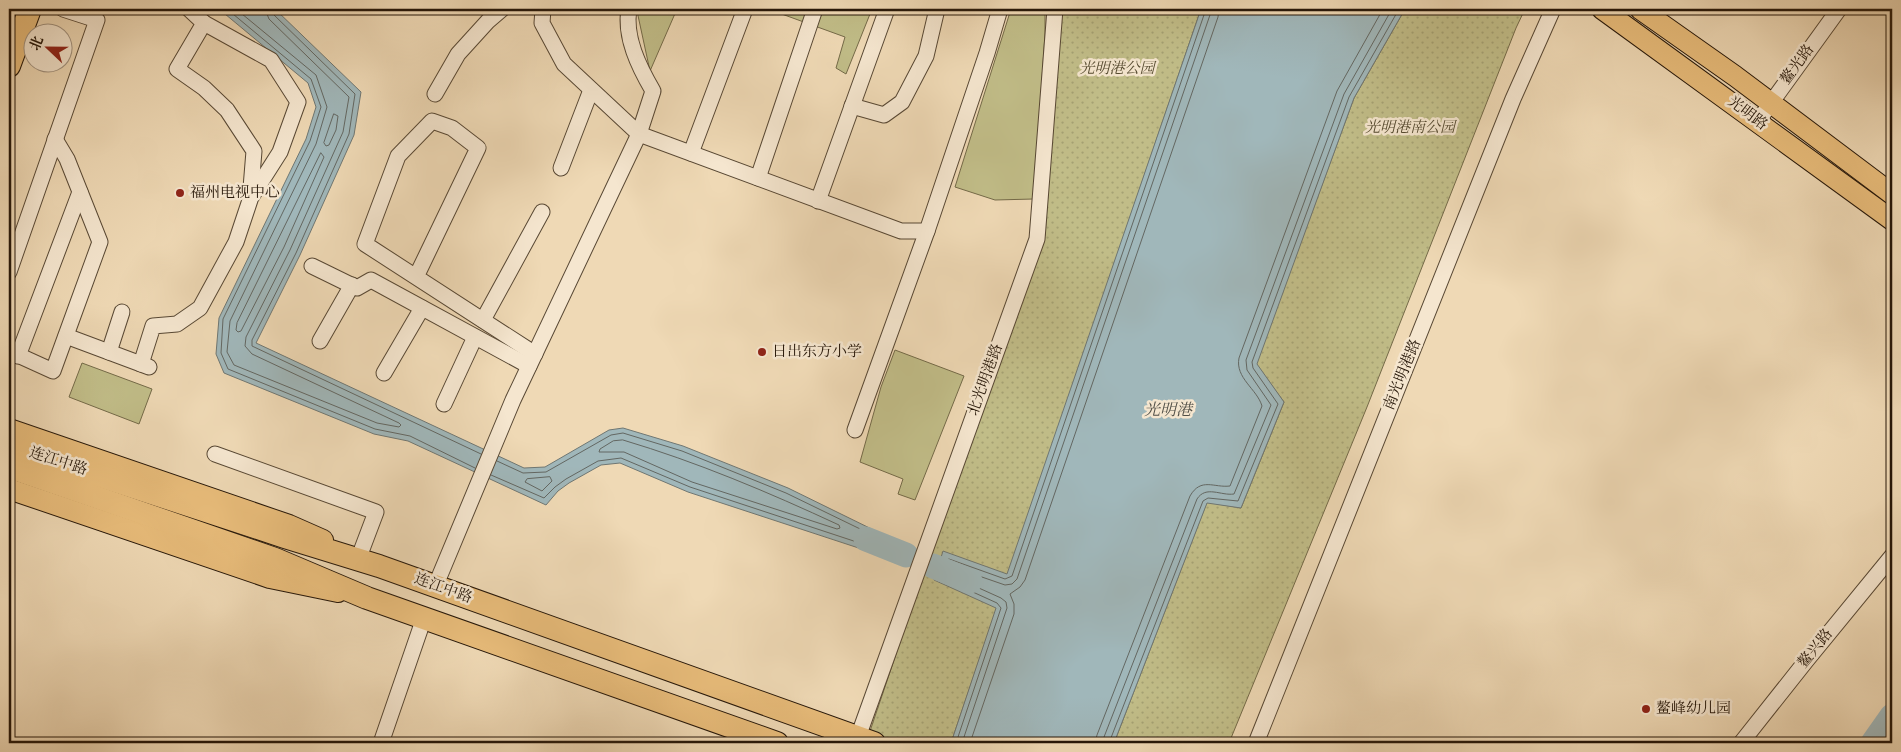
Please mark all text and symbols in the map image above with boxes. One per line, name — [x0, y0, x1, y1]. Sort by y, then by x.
north arrow — [22, 22, 72, 72]
text: 北 — [26, 34, 49, 54]
street label: 鳌光路 — [1776, 41, 1820, 89]
park label: 光明港公园 — [1079, 59, 1156, 80]
street label: 光明路 — [1723, 92, 1771, 136]
park label: 光明港南公园 — [1365, 118, 1457, 139]
place label: 福州电视中心 — [190, 183, 280, 204]
marker: 福州电视中心 — [174, 187, 186, 199]
street label: 南光明港路 — [1379, 336, 1427, 414]
street label: 北光明港路 — [963, 341, 1009, 419]
place label: 日出东方小学 — [772, 342, 862, 363]
marker: 日出东方小学 — [756, 346, 768, 358]
water label: 光明港 — [1144, 400, 1194, 422]
street label: 连江中路 — [26, 443, 90, 481]
street label: 连江中路 — [411, 569, 475, 609]
street label: 鳌兴路 — [1794, 625, 1838, 673]
place label: 鳌峰幼儿园 — [1656, 699, 1731, 720]
marker: 鳌峰幼儿园 — [1640, 703, 1652, 715]

